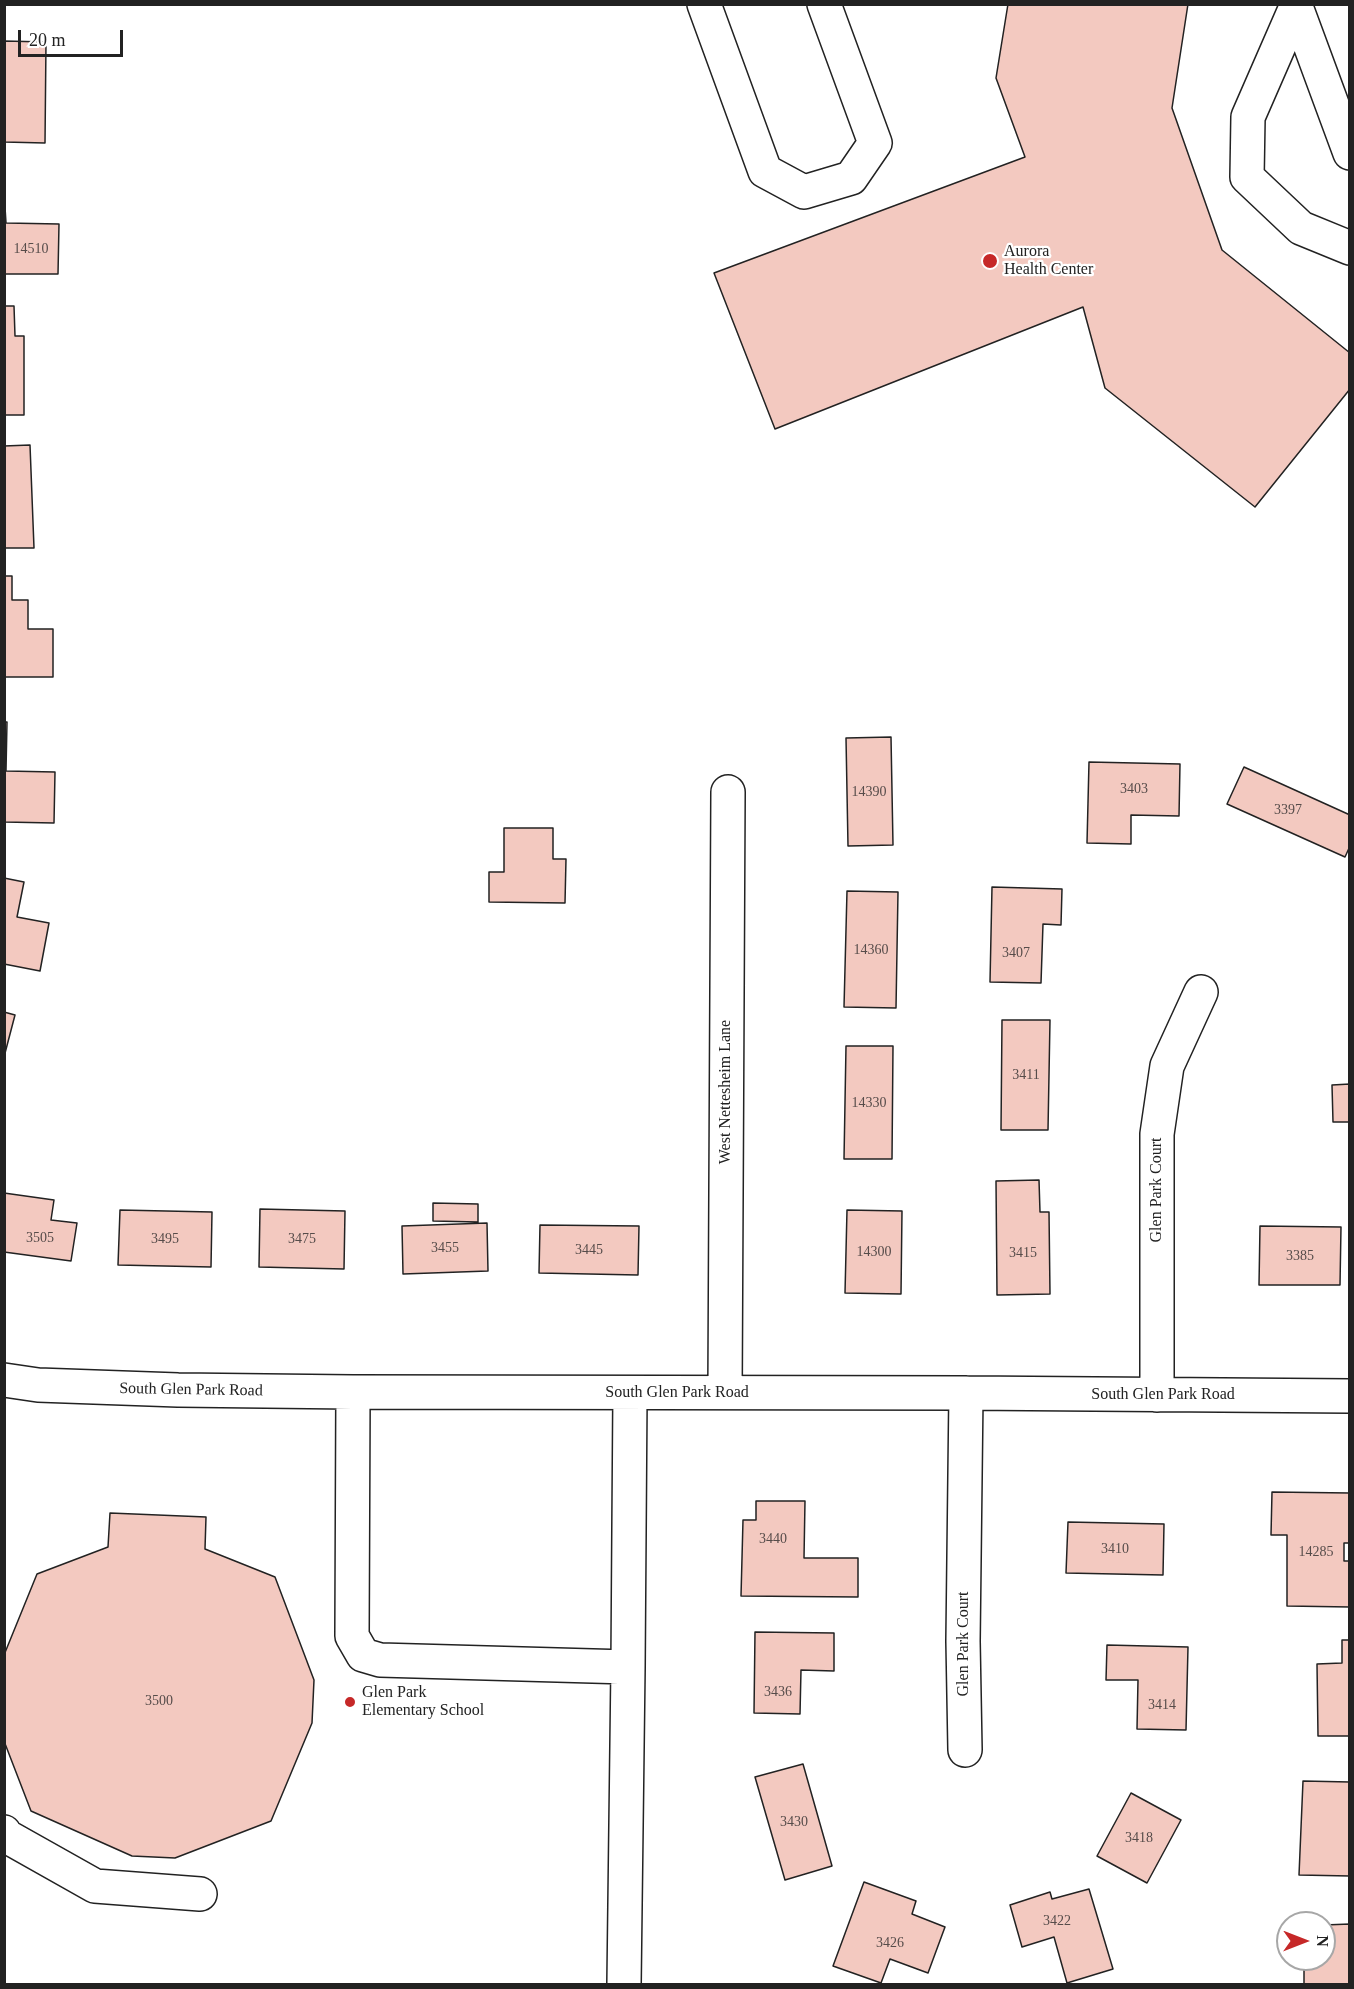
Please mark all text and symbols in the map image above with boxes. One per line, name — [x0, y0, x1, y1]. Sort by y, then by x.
scale bar — [21, 18, 126, 56]
text: 20 m — [29, 30, 66, 50]
house number: 14510 — [14, 241, 48, 257]
place label: Aurora Health Center — [1004, 242, 1093, 280]
marker: Aurora Health Center — [981, 252, 999, 270]
house number: 3403 — [1120, 781, 1148, 797]
house number: 14390 — [852, 784, 886, 800]
house number: 3397 — [1274, 802, 1302, 818]
house number: 14360 — [854, 942, 888, 958]
house number: 3407 — [1002, 945, 1030, 961]
street label: West Nettesheim Lane — [716, 1020, 736, 1164]
house number: 3411 — [1012, 1067, 1040, 1083]
house number: 14330 — [852, 1095, 886, 1111]
street label: Glen Park Court — [1147, 1138, 1167, 1242]
house number: 3505 — [26, 1230, 54, 1246]
house number: 3495 — [151, 1231, 179, 1247]
house number: 3475 — [288, 1231, 316, 1247]
house number: 3455 — [431, 1240, 459, 1256]
house number: 3445 — [575, 1242, 603, 1258]
house number: 14300 — [856, 1244, 891, 1260]
house number: 3415 — [1009, 1245, 1037, 1261]
house number: 3385 — [1286, 1248, 1314, 1264]
street label: South Glen Park Road — [119, 1379, 263, 1401]
street label: South Glen Park Road — [605, 1383, 749, 1403]
street label: South Glen Park Road — [1091, 1385, 1235, 1405]
house number: 3440 — [759, 1531, 787, 1547]
house number: 3410 — [1101, 1541, 1129, 1557]
house number: 14285 — [1298, 1544, 1334, 1560]
street label: Glen Park Court — [954, 1592, 974, 1696]
place label: Glen Park Elementary School — [362, 1683, 484, 1721]
house number: 3436 — [764, 1684, 792, 1700]
house number: 3500 — [145, 1693, 173, 1709]
marker: Glen Park Elementary School — [343, 1695, 357, 1709]
house number: 3414 — [1148, 1697, 1176, 1713]
house number: 3430 — [780, 1814, 808, 1830]
house number: 3418 — [1125, 1830, 1153, 1846]
north arrow — [1276, 1911, 1336, 1971]
house number: 3422 — [1043, 1913, 1071, 1929]
house number: 3426 — [876, 1935, 904, 1951]
text: N — [1314, 1935, 1331, 1947]

